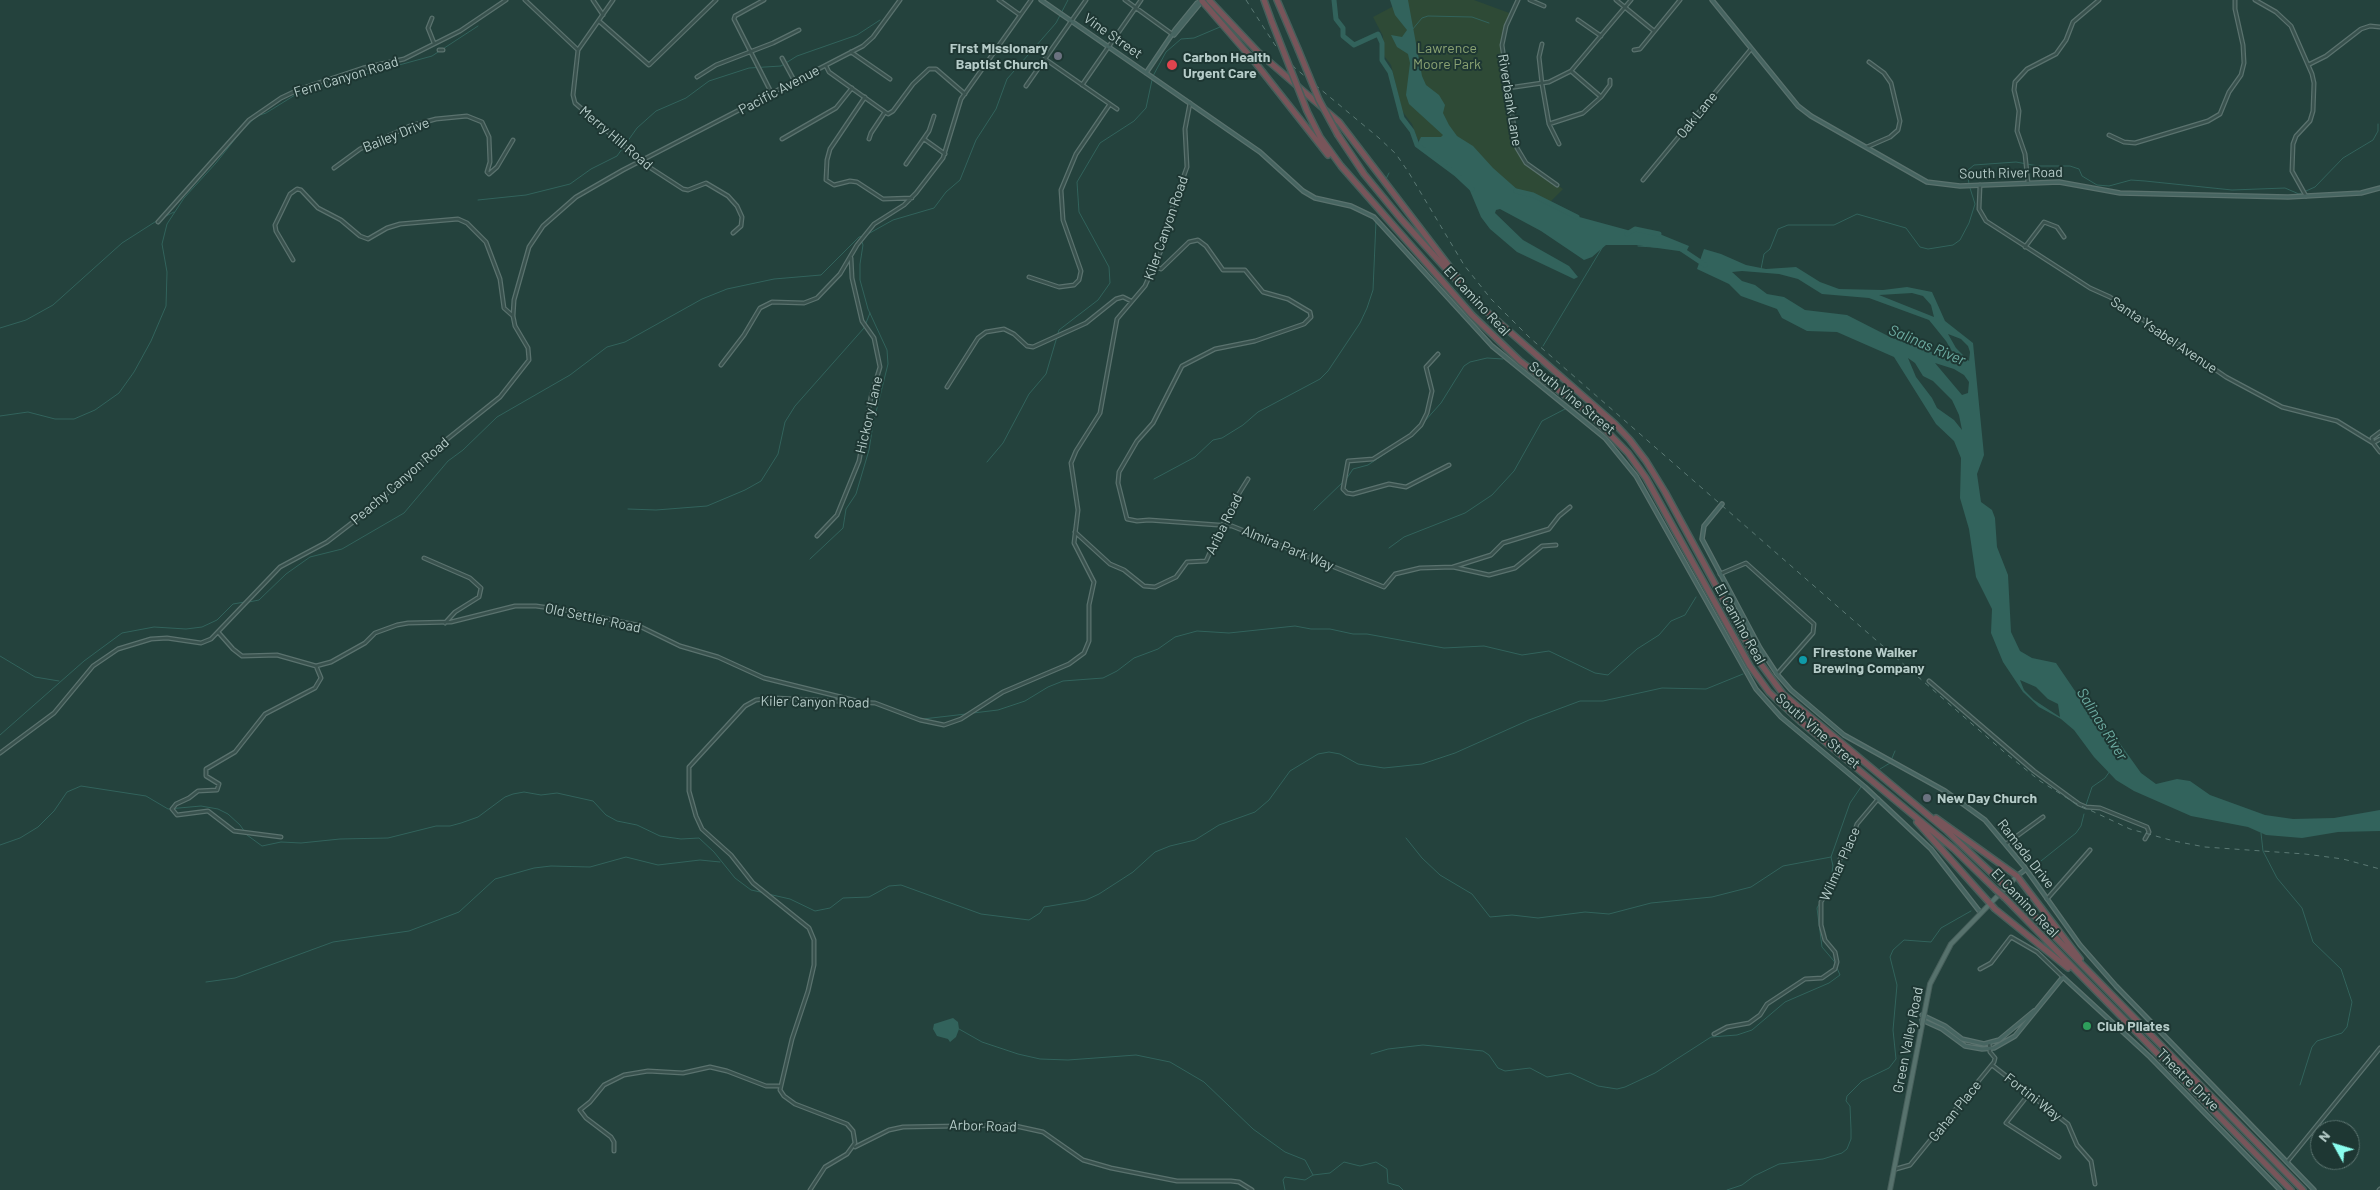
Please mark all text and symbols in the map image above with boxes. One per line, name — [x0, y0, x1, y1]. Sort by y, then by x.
street label: Vine Street — [1080, 10, 1146, 62]
place label: First Missionary Baptist Church — [950, 40, 1048, 72]
park label: Lawrence Moore Park — [1413, 40, 1481, 72]
place label: Carbon Health Urgent Care — [1183, 49, 1271, 82]
marker: First Missionary Baptist Church — [1052, 50, 1064, 62]
street label: Fern Canyon Road — [292, 53, 400, 101]
street label: Riverbank Lane — [1494, 53, 1526, 147]
marker: Carbon Health Urgent Care — [1165, 58, 1179, 72]
street label: Pacific Avenue — [736, 62, 822, 118]
street label: Oak Lane — [1673, 88, 1721, 142]
street label: Merry Hill Road — [576, 103, 656, 173]
street label: Bailey Drive — [360, 114, 432, 156]
street label: South River Road — [1959, 164, 2063, 182]
street label: Kiler Canyon Road — [1140, 174, 1192, 282]
street label: El Camino Real — [1440, 263, 1514, 339]
street label: Santa Ysabel Avenue — [2108, 293, 2220, 377]
water label: Salinas River — [1886, 321, 1968, 369]
street label: South Vine Street — [1525, 358, 1619, 438]
street label: Hickory Lane — [852, 375, 886, 455]
street label: Peachy Canyon Road — [347, 434, 453, 528]
street label: Ariba Road — [1202, 491, 1246, 557]
street label: Almira Park Way — [1240, 522, 1336, 574]
street label: El Camino Real — [1711, 581, 1769, 667]
street label: Old Settler Road — [544, 600, 642, 636]
place label: Firestone Walker Brewing Company — [1813, 644, 1925, 676]
marker: Firestone Walker Brewing Company — [1797, 654, 1809, 666]
water label: Salinas River — [2073, 685, 2131, 763]
street label: South Vine Street — [1772, 690, 1864, 772]
street label: Kiler Canyon Road — [760, 693, 870, 711]
place label: New Day Church — [1937, 790, 2037, 806]
marker: New Day Church — [1921, 792, 1933, 804]
street label: Ramada Drive — [1994, 816, 2058, 892]
street label: Wilmar Place — [1816, 824, 1864, 904]
street label: El Camino Real — [1988, 865, 2062, 941]
street label: Green Valley Road — [1889, 986, 1927, 1094]
place label: Club Pilates — [2097, 1018, 2170, 1034]
marker: Club Pilates — [2081, 1020, 2093, 1032]
street label: Theatre Drive — [2153, 1045, 2223, 1115]
street label: Fortini Way — [2001, 1069, 2065, 1125]
street label: Gahan Place — [1925, 1077, 1985, 1145]
street label: Arbor Road — [949, 1116, 1017, 1136]
north arrow — [2310, 1120, 2360, 1170]
text: N — [2314, 1127, 2333, 1145]

